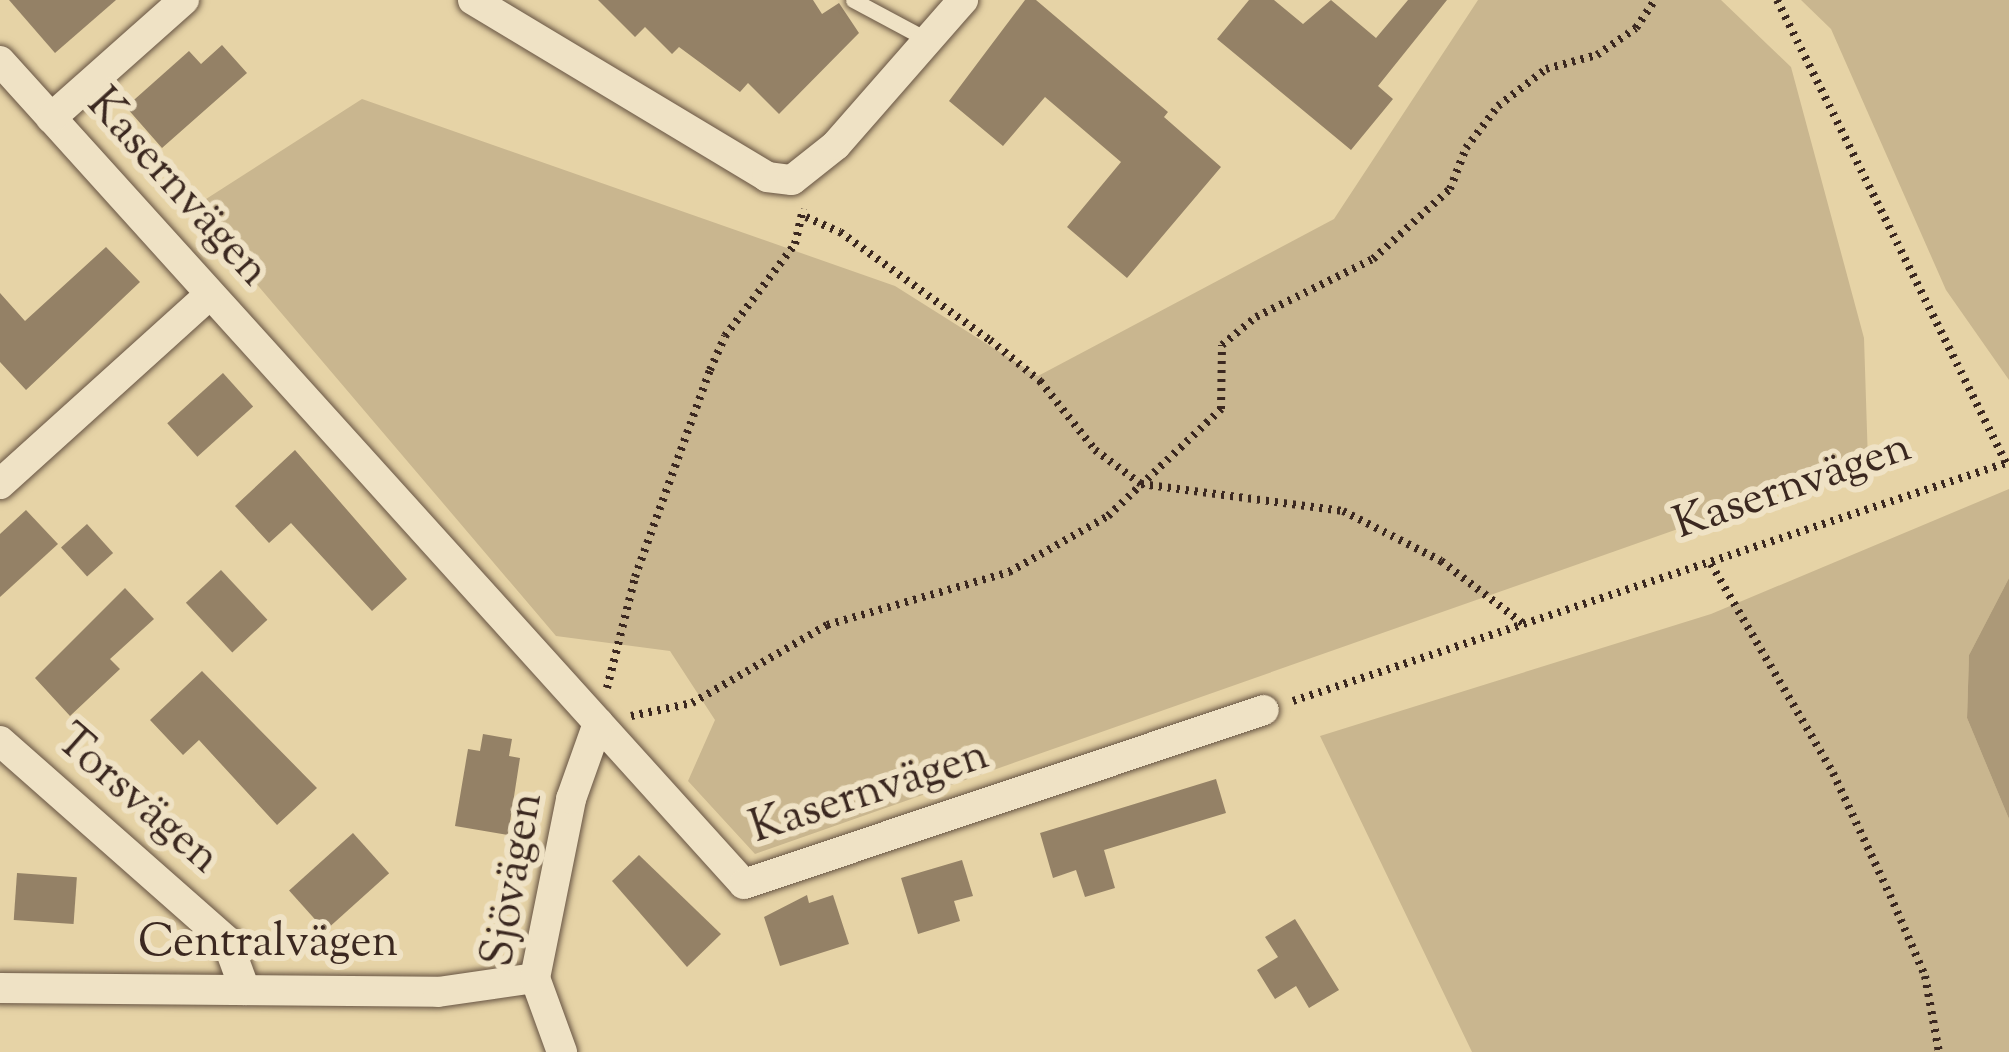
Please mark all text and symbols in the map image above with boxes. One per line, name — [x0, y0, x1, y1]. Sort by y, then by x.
street label: Kasernvägen — [73, 79, 279, 299]
street label: Kasernvägen — [1667, 422, 1919, 554]
street label: Torsvägen — [43, 715, 229, 887]
street label: Kasernvägen — [744, 730, 996, 858]
street label: Sjövägen — [473, 789, 557, 971]
street label: Centralvägen — [138, 918, 398, 972]

